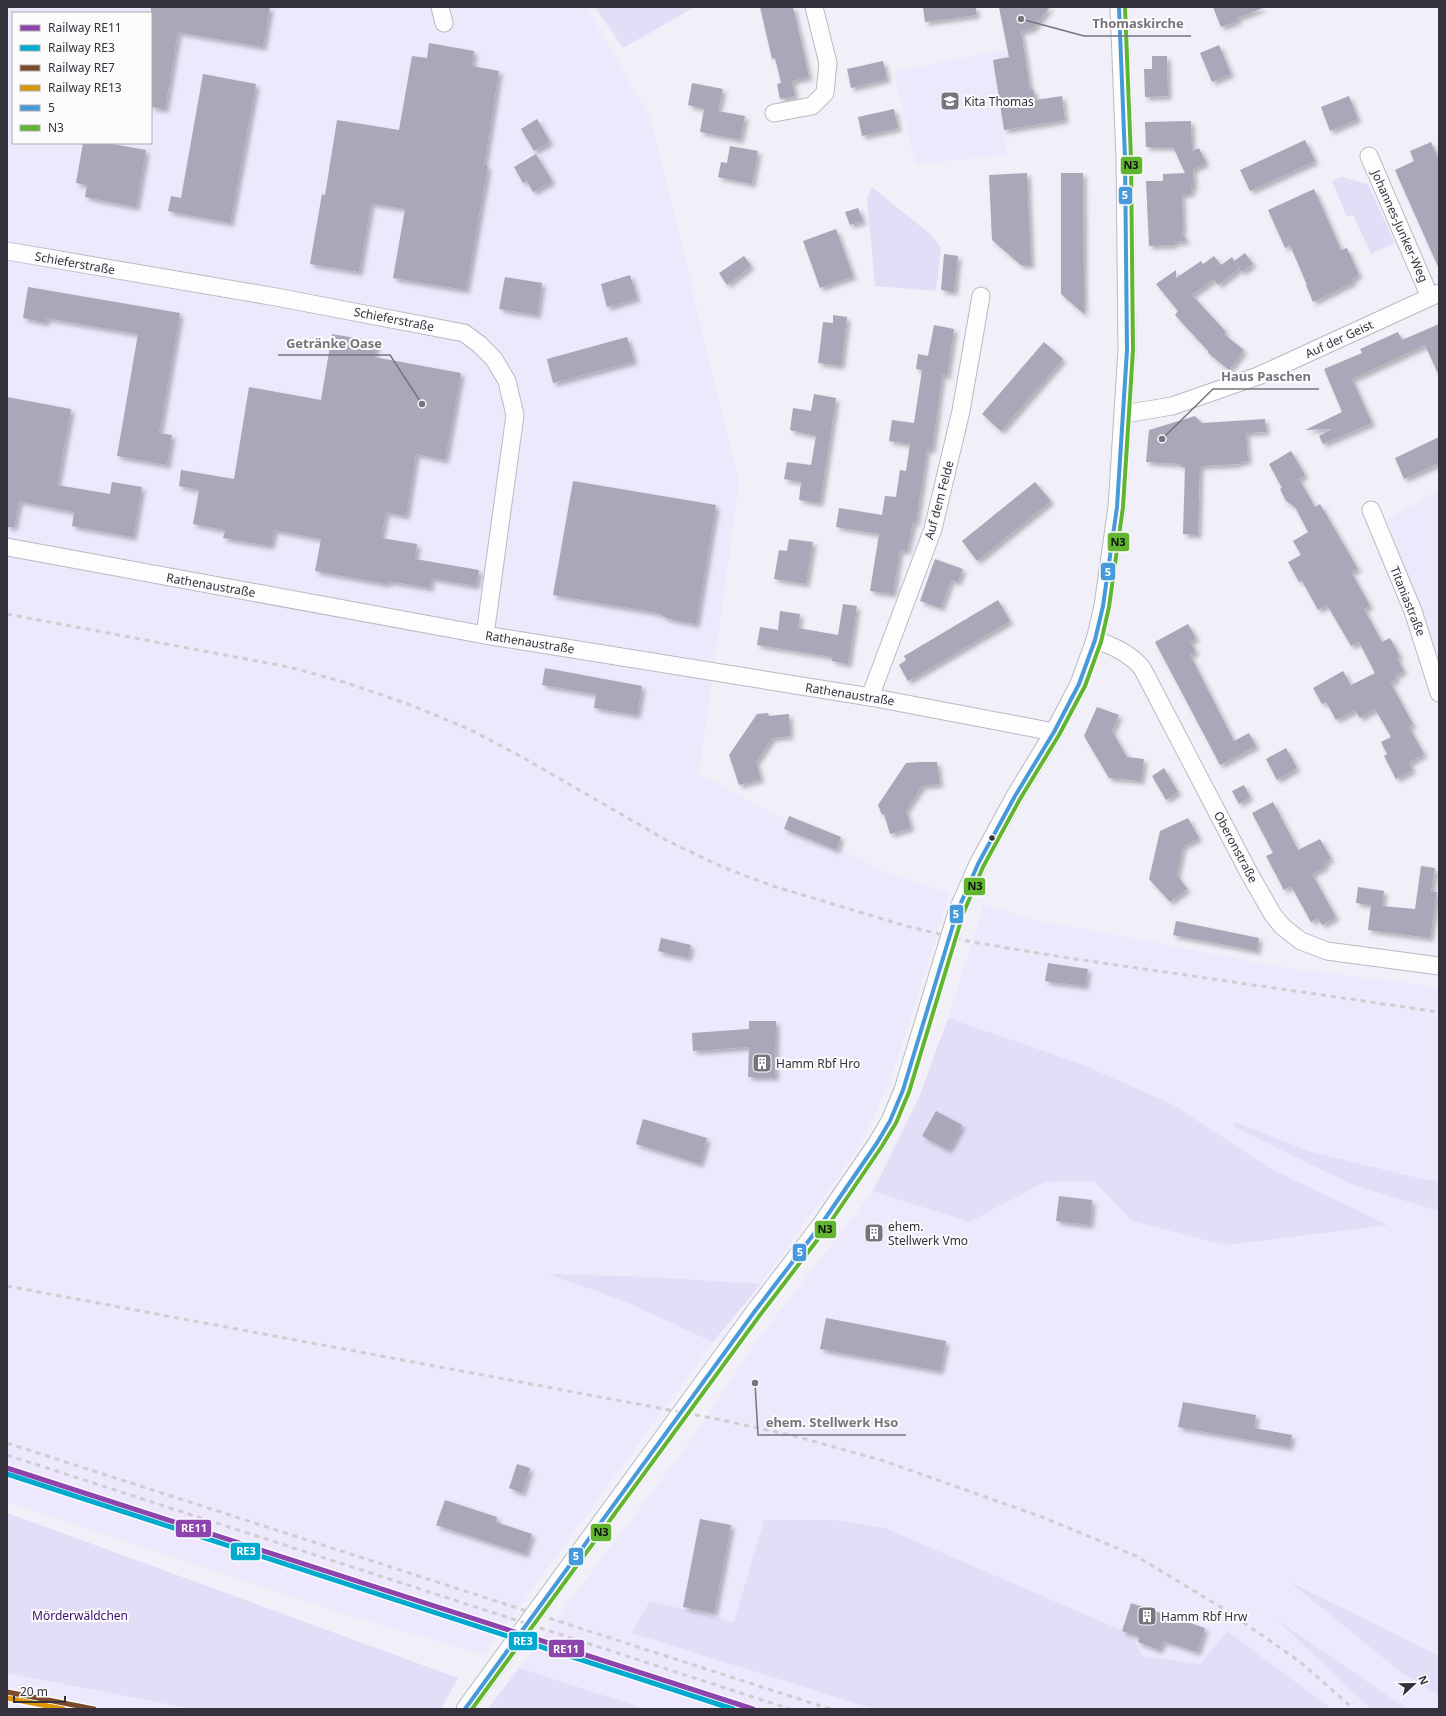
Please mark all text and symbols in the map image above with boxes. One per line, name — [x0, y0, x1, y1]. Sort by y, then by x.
callout: Thomaskirche — [1084, 11, 1191, 36]
legend — [12, 12, 152, 144]
text: Thomaskirche — [1092, 14, 1184, 32]
text: Railway RE11 — [48, 19, 122, 36]
text: Railway RE3 — [48, 39, 115, 56]
text: Railway RE7 — [48, 59, 115, 76]
text: Railway RE13 — [48, 79, 122, 96]
school or university icon: Kita Thomas — [939, 90, 961, 112]
place label: Kita Thomas — [964, 93, 1034, 110]
text: 5 — [48, 99, 55, 116]
text: N3 — [48, 119, 64, 136]
line badge: N3 — [1120, 156, 1143, 175]
text: N3 — [1123, 157, 1139, 172]
street label: Johannes-Junker-Weg — [1367, 166, 1432, 285]
line badge: 5 — [1118, 186, 1133, 205]
text: 5 — [1122, 187, 1128, 202]
street label: Schieferstraße — [33, 248, 117, 278]
street label: Schieferstraße — [352, 303, 436, 335]
street label: Auf der Geist — [1302, 316, 1376, 362]
callout: Getränke Oase — [278, 330, 390, 355]
text: Getränke Oase — [286, 334, 382, 352]
callout: Haus Paschen — [1213, 364, 1319, 389]
text: Haus Paschen — [1221, 367, 1311, 385]
street label: Auf dem Felde — [920, 458, 958, 541]
line badge: N3 — [1107, 532, 1130, 552]
text: N3 — [1110, 534, 1126, 549]
line badge: 5 — [1100, 562, 1116, 581]
text: 5 — [1105, 564, 1111, 579]
street label: Titaniastraße — [1386, 564, 1430, 639]
street label: Rathenaustraße — [165, 569, 257, 601]
street label: Rathenaustraße — [484, 627, 576, 657]
street label: Rathenaustraße — [804, 679, 896, 709]
street label: Oberonstraße — [1210, 808, 1262, 886]
unlabelled marker — [987, 833, 997, 843]
line badge: N3 — [963, 877, 986, 896]
text: N3 — [967, 878, 983, 893]
line badge: 5 — [949, 904, 964, 924]
text: 5 — [953, 906, 959, 921]
building icon: Hamm Rbf Hro — [751, 1052, 773, 1074]
place label: Hamm Rbf Hro — [776, 1055, 860, 1072]
place label: ehem. Stellwerk Vmo — [888, 1218, 968, 1249]
line badge: N3 — [814, 1220, 837, 1239]
text: N3 — [817, 1221, 833, 1236]
building icon: ehem. Stellwerk Vmo — [863, 1222, 885, 1244]
line badge: 5 — [792, 1243, 807, 1262]
text: 5 — [797, 1244, 803, 1259]
callout: ehem. Stellwerk Hso — [758, 1410, 906, 1435]
text: ehem. Stellwerk Hso — [766, 1413, 898, 1431]
line badge: RE11 — [175, 1519, 212, 1538]
text: RE11 — [181, 1520, 207, 1535]
line badge: N3 — [590, 1523, 612, 1542]
text: N3 — [593, 1524, 609, 1539]
line badge: RE3 — [230, 1542, 261, 1561]
text: RE3 — [236, 1543, 256, 1558]
line badge: 5 — [568, 1547, 584, 1566]
text: 5 — [573, 1548, 579, 1563]
building icon: Hamm Rbf Hrw — [1136, 1605, 1158, 1627]
park label: Mörderwäldchen — [32, 1607, 128, 1624]
place label: Hamm Rbf Hrw — [1161, 1608, 1248, 1625]
line badge: RE3 — [508, 1631, 538, 1651]
text: RE3 — [513, 1633, 533, 1648]
line badge: RE11 — [548, 1639, 585, 1658]
text: RE11 — [553, 1641, 579, 1656]
north arrow — [1394, 1664, 1434, 1704]
text: N — [1415, 1673, 1432, 1687]
scale bar — [14, 1678, 65, 1704]
text: 20 m — [20, 1683, 48, 1700]

